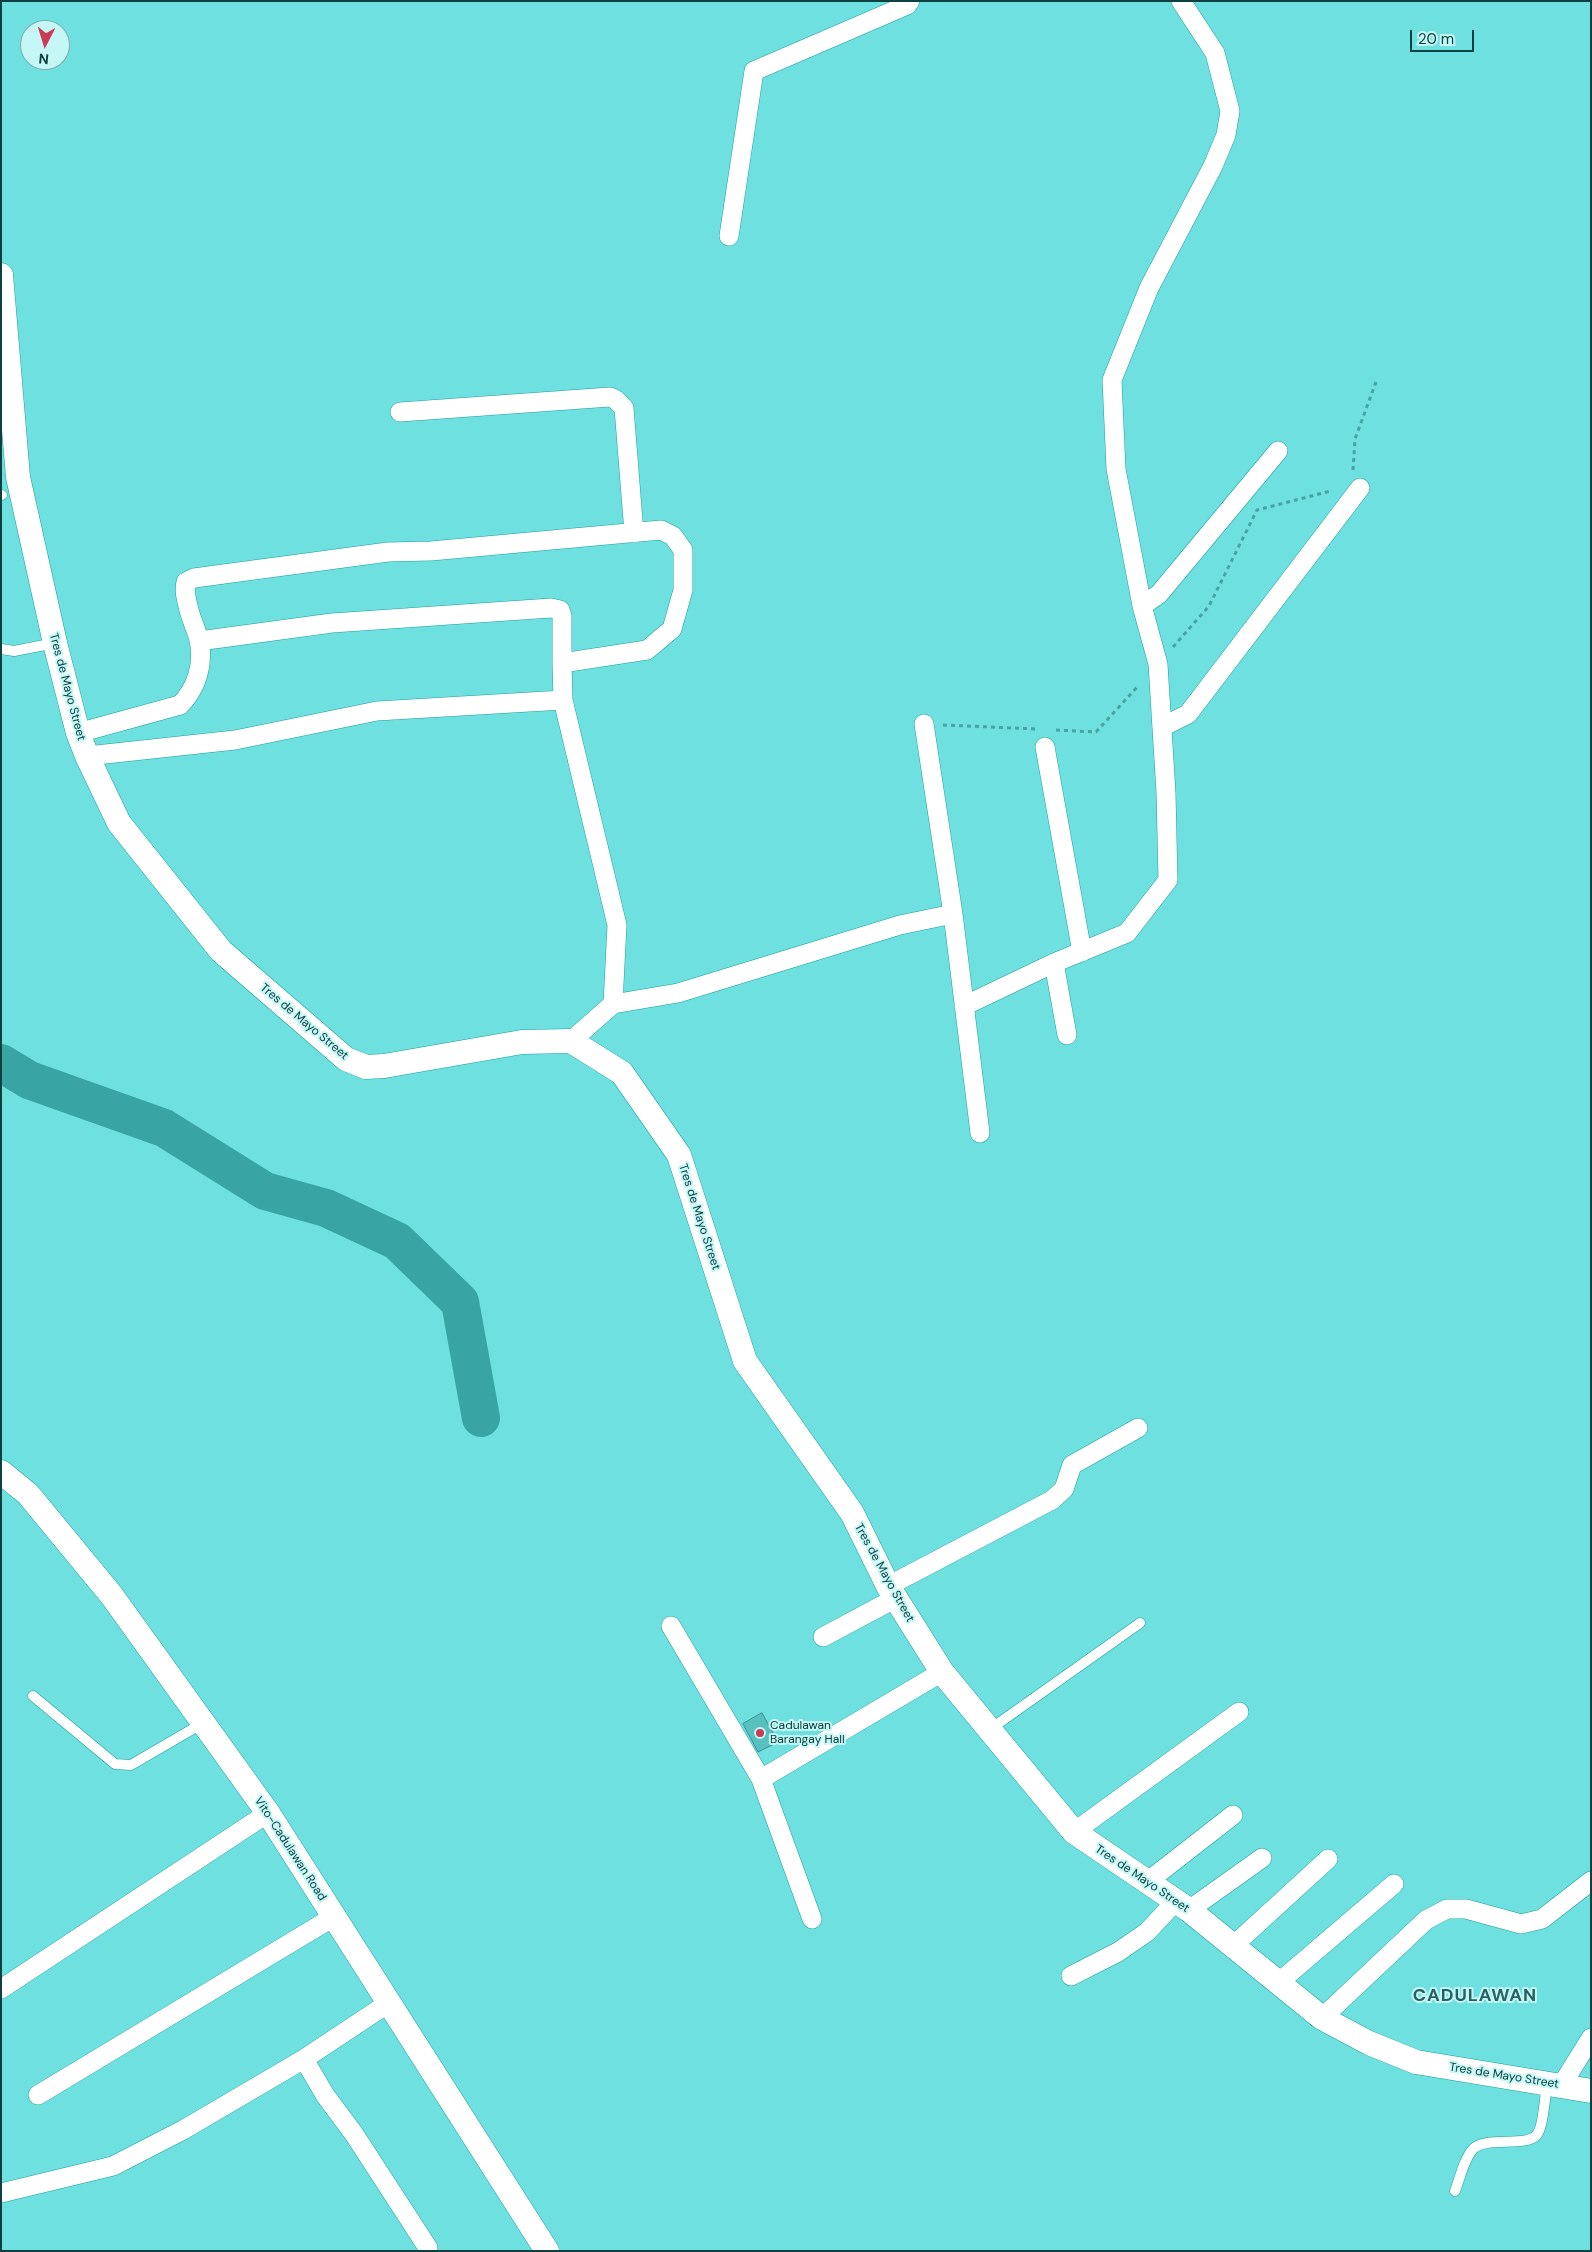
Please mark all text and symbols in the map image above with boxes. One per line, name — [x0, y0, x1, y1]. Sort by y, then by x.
north arrow — [20, 20, 70, 70]
scale bar — [1412, 20, 1476, 52]
text: 20 m — [1418, 29, 1454, 49]
text: N — [38, 50, 50, 68]
street label: Tres de Mayo Street — [46, 632, 88, 742]
street label: Tres de Mayo Street — [257, 981, 351, 1063]
street label: Tres de Mayo Street — [675, 1162, 723, 1272]
street label: Tres de Mayo Street — [851, 1521, 917, 1625]
place label: Cadulawan Barangay Hall — [770, 1719, 845, 1747]
marker: Cadulawan Barangay Hall — [754, 1727, 766, 1739]
street label: Vito-Cadulawan Road — [251, 1794, 329, 1904]
street label: Tres de Mayo Street — [1092, 1842, 1192, 1916]
district label: CADULAWAN — [1412, 1985, 1538, 2007]
street label: Tres de Mayo Street — [1448, 2060, 1560, 2092]

